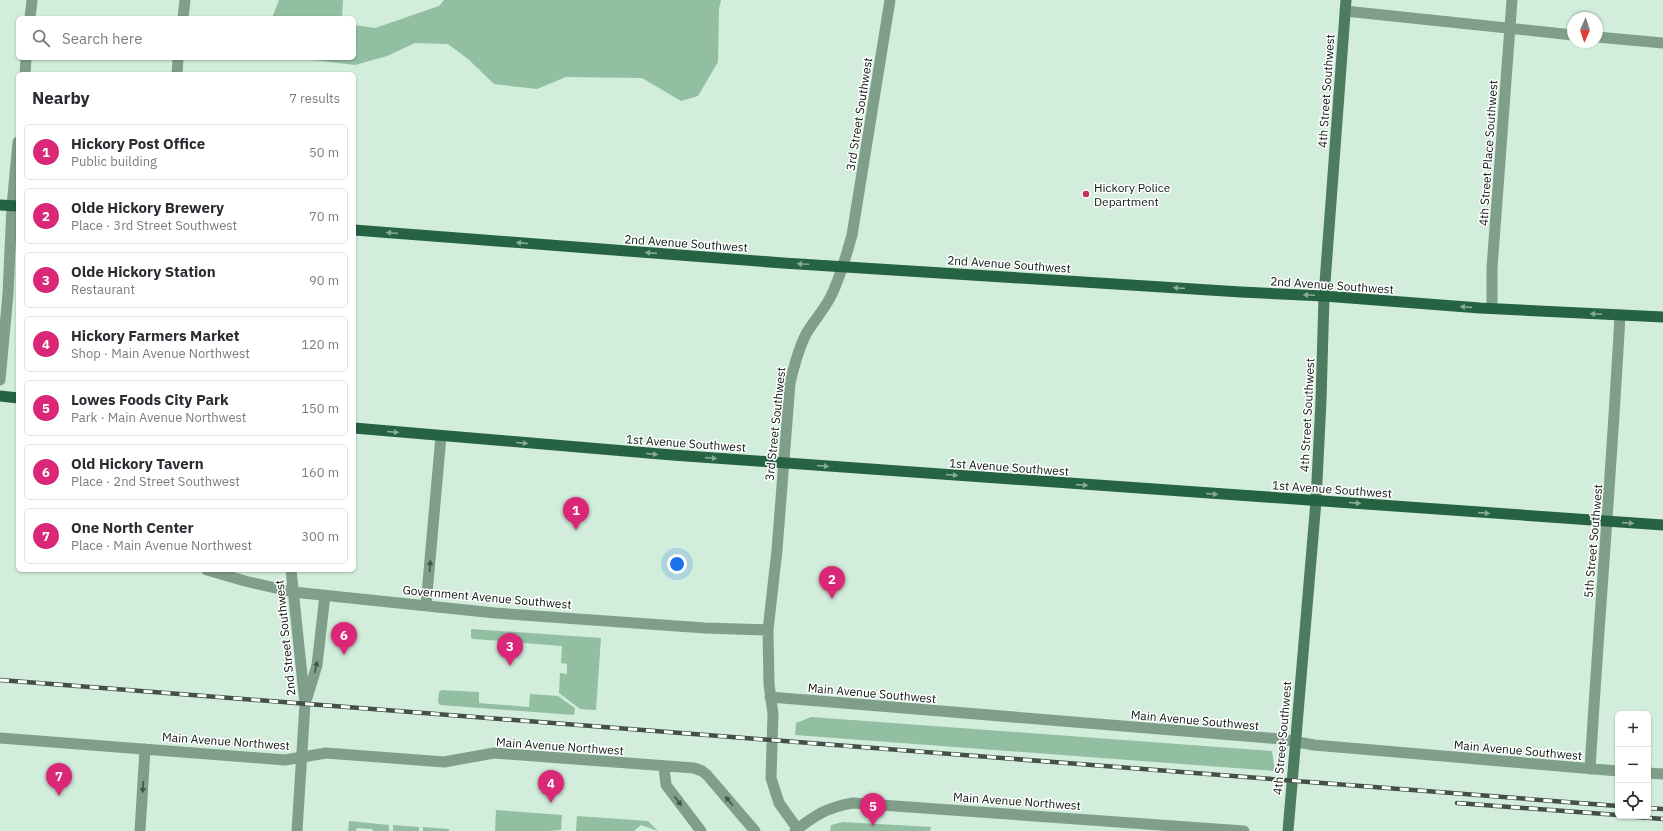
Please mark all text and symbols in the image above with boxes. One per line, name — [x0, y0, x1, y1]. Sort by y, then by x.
north arrow — [1567, 12, 1603, 48]
search box — [16, 16, 356, 60]
icon: search — [30, 27, 52, 49]
text: Search here — [62, 29, 142, 48]
street label: 4th Street Southwest — [1315, 34, 1337, 148]
street label: 3rd Street Southwest — [843, 56, 875, 172]
street label: 4th Street Place Southwest — [1475, 79, 1501, 227]
text: Nearby — [32, 87, 90, 109]
text: 7 results — [289, 90, 340, 107]
text: Hickory Post Office — [71, 134, 205, 153]
text: 1 — [42, 144, 50, 161]
text: 50 m — [309, 144, 339, 161]
text: Public building — [71, 153, 157, 170]
place label: Hickory Police Department — [1094, 180, 1171, 209]
marker: Hickory Police Department — [1081, 189, 1091, 199]
text: Olde Hickory Brewery — [71, 198, 224, 217]
text: 2 — [42, 208, 50, 225]
text: 70 m — [309, 208, 339, 225]
text: Place · 3rd Street Southwest — [71, 217, 237, 234]
one-way arrow — [386, 230, 398, 237]
street label: 2nd Avenue Southwest — [624, 231, 748, 255]
one-way arrow — [516, 240, 528, 247]
one-way arrow — [645, 250, 657, 257]
street label: 2nd Avenue Southwest — [947, 252, 1071, 276]
one-way arrow — [797, 261, 809, 268]
text: Olde Hickory Station — [71, 262, 216, 281]
text: 3 — [42, 272, 50, 289]
text: 90 m — [309, 272, 339, 289]
street label: 2nd Avenue Southwest — [1270, 273, 1394, 297]
text: Restaurant — [71, 281, 135, 298]
one-way arrow — [1173, 285, 1185, 292]
one-way arrow — [1302, 292, 1315, 298]
one-way arrow — [1460, 303, 1472, 310]
one-way arrow — [1590, 310, 1602, 317]
text: Hickory Farmers Market — [71, 326, 239, 345]
text: 4 — [42, 336, 50, 353]
text: 120 m — [301, 336, 339, 353]
text: Shop · Main Avenue Northwest — [71, 345, 250, 362]
street label: 4th Street Southwest — [1297, 358, 1317, 472]
street label: 3rd Street Southwest — [762, 366, 788, 482]
text: Lowes Foods City Park — [71, 390, 229, 409]
text: 5 — [42, 400, 50, 417]
text: 150 m — [301, 400, 339, 417]
text: Park · Main Avenue Northwest — [71, 409, 246, 426]
one-way arrow — [387, 428, 399, 435]
street label: 1st Avenue Southwest — [626, 431, 746, 455]
one-way arrow — [516, 439, 528, 446]
one-way arrow — [646, 450, 658, 457]
text: Old Hickory Tavern — [71, 454, 204, 473]
one-way arrow — [705, 455, 717, 462]
street label: 1st Avenue Southwest — [949, 455, 1069, 479]
one-way arrow — [817, 462, 829, 469]
text: 6 — [42, 464, 50, 481]
text: 160 m — [301, 464, 339, 481]
one-way arrow — [946, 472, 958, 479]
text: Place · 2nd Street Southwest — [71, 473, 240, 490]
street label: 1st Avenue Southwest — [1272, 477, 1392, 501]
one-way arrow — [1076, 481, 1088, 488]
street label: 5th Street Southwest — [1581, 484, 1605, 598]
one-way arrow — [1206, 491, 1219, 497]
pin: 1 — [563, 497, 589, 530]
one-way arrow — [1349, 500, 1361, 507]
one-way arrow — [1478, 510, 1490, 517]
text: One North Center — [71, 518, 194, 537]
one-way arrow — [1622, 519, 1634, 526]
text: 7 — [42, 528, 50, 545]
text: 300 m — [301, 528, 339, 545]
text: Place · Main Avenue Northwest — [71, 537, 252, 554]
your location — [667, 554, 687, 574]
one-way arrow — [426, 560, 433, 572]
pin: 2 — [819, 566, 845, 599]
street label: 2nd Street Southwest — [271, 579, 299, 697]
street label: Government Avenue Southwest — [402, 582, 572, 612]
pin: 6 — [331, 622, 357, 655]
pin: 3 — [497, 633, 523, 666]
one-way arrow — [314, 660, 320, 673]
street label: Main Avenue Southwest — [807, 680, 937, 706]
street label: 4th Street Southwest — [1270, 681, 1294, 795]
street label: Main Avenue Southwest — [1130, 707, 1260, 733]
map controls — [1615, 711, 1651, 819]
button: + — [1615, 711, 1651, 747]
street label: Main Avenue Northwest — [162, 729, 290, 753]
street label: Main Avenue Northwest — [496, 734, 624, 758]
street label: Main Avenue Southwest — [1453, 737, 1583, 763]
button: − — [1615, 747, 1651, 783]
pin: 7 — [46, 763, 72, 796]
pin: 4 — [538, 770, 564, 803]
one-way arrow — [139, 781, 146, 793]
button: locate — [1615, 783, 1651, 819]
street label: Main Avenue Northwest — [953, 789, 1081, 813]
pin: 5 — [860, 793, 886, 826]
one-way arrow — [674, 795, 682, 806]
one-way arrow — [725, 796, 734, 807]

